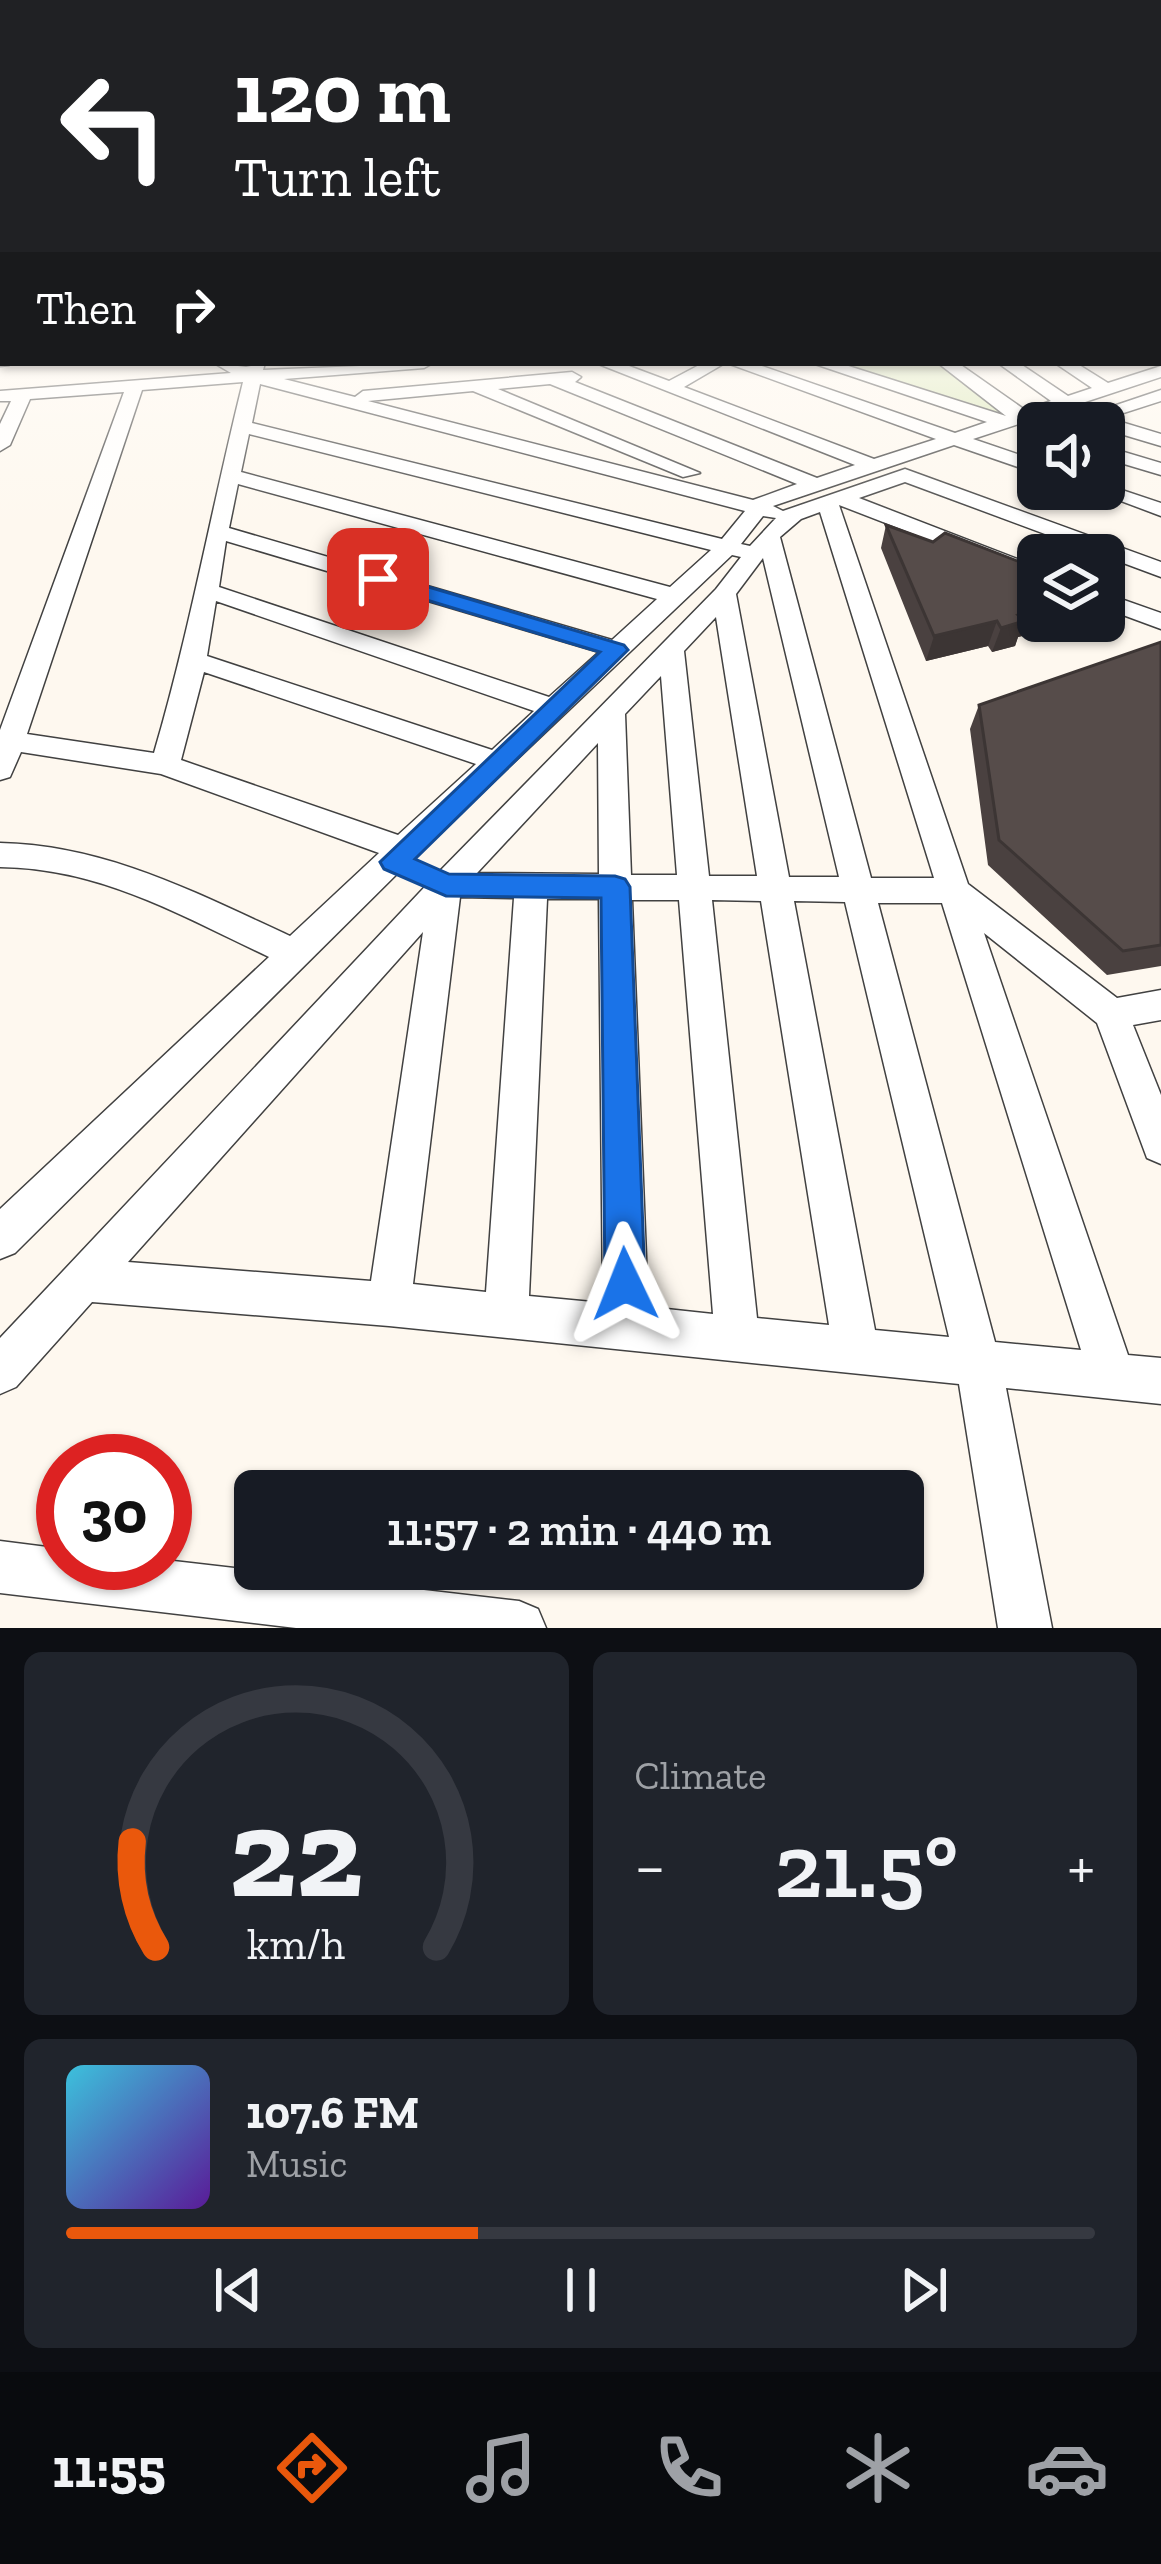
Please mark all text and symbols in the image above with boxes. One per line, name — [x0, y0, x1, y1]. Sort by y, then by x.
text: 120 m — [234, 43, 451, 144]
icon: left — [36, 48, 192, 204]
text: Turn left — [234, 145, 441, 210]
icon: right — [160, 276, 226, 342]
text: Then — [36, 282, 136, 336]
map controls — [1017, 402, 1125, 642]
button: sound — [1017, 402, 1125, 510]
pin — [327, 528, 429, 630]
button: layers — [1017, 534, 1125, 642]
icon: arrive — [345, 546, 411, 612]
position arrow — [562, 1221, 688, 1347]
speed limit sign: 30 — [36, 1434, 192, 1590]
text: 11:57 · 2 min · 440 m — [387, 1503, 771, 1557]
text: Climate — [635, 1752, 766, 1799]
text: 22 — [229, 1778, 363, 1928]
text: 21.5° — [774, 1812, 958, 1920]
text: − — [635, 1827, 665, 1906]
text: + — [1067, 1827, 1095, 1906]
text: km/h — [247, 1918, 345, 1969]
text: 107.6 FM — [246, 2086, 419, 2140]
text: Music — [246, 2140, 348, 2187]
icon: previous — [205, 2257, 271, 2323]
icon: pause — [548, 2257, 614, 2323]
icon: next — [891, 2257, 957, 2323]
icon: directions — [270, 2426, 354, 2510]
icon: music — [459, 2426, 543, 2510]
icon: phone — [647, 2426, 731, 2510]
icon: climate — [836, 2426, 920, 2510]
icon: car — [1025, 2426, 1109, 2510]
text: 11:55 — [52, 2436, 166, 2501]

